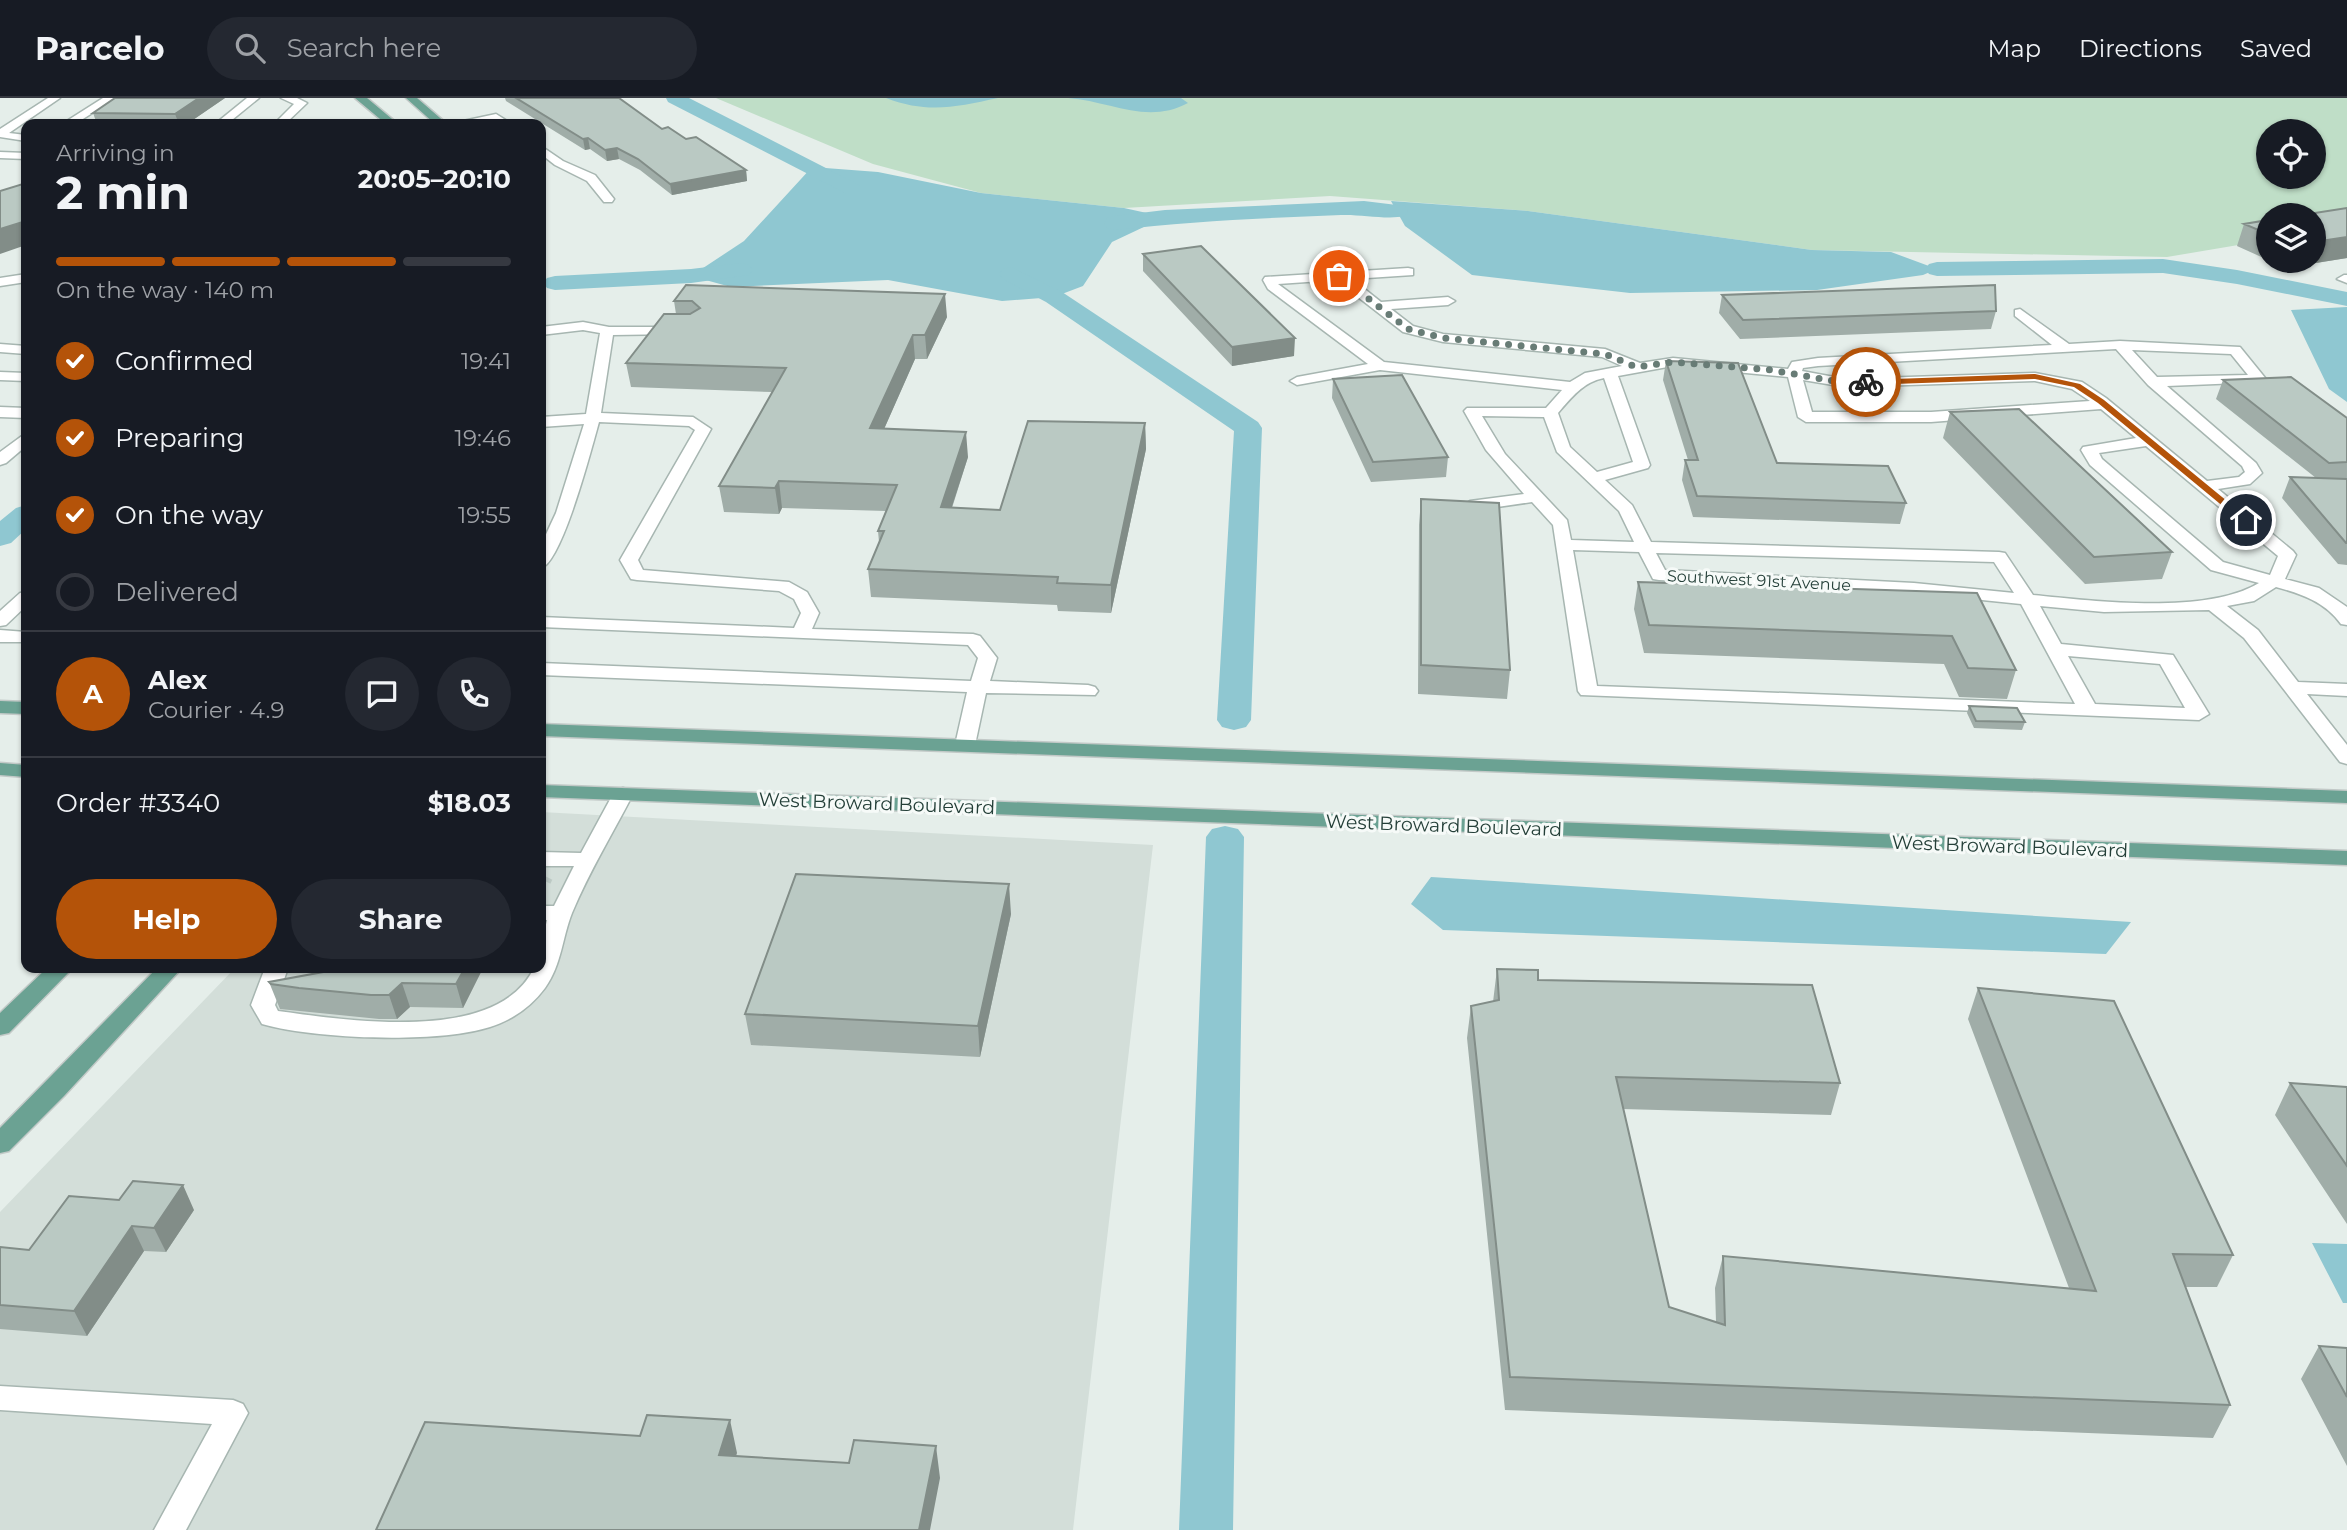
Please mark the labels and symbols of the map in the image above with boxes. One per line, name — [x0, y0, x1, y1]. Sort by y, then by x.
pin — [1309, 246, 1369, 306]
courier — [1831, 347, 1901, 417]
pin — [2216, 490, 2276, 550]
street label: Southwest 91st Avenue — [1667, 566, 1851, 595]
street label: West Broward Boulevard — [758, 788, 996, 819]
street label: West Broward Boulevard — [1325, 810, 1563, 841]
street label: West Broward Boulevard — [1891, 831, 2129, 862]

